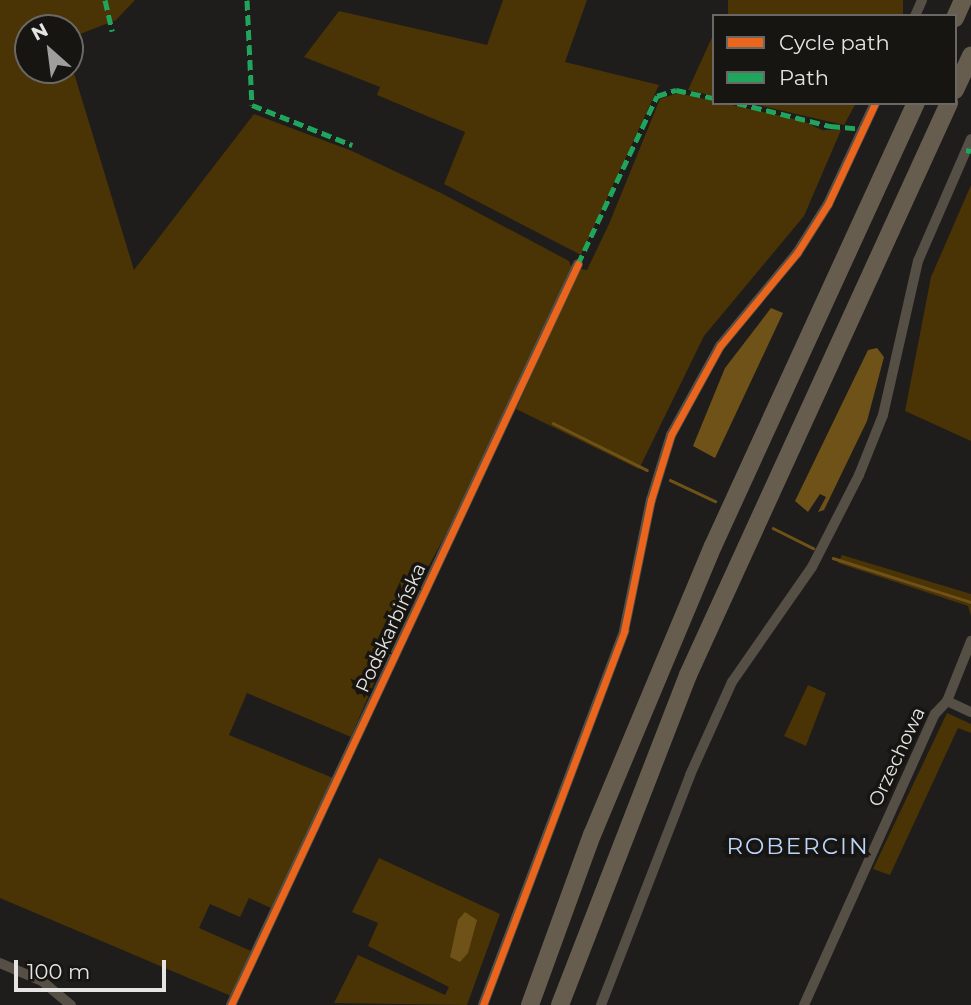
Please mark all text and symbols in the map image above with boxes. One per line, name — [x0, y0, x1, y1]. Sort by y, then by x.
north arrow — [14, 14, 84, 84]
legend — [712, 14, 957, 105]
text: N — [28, 18, 52, 46]
text: Cycle path — [779, 30, 890, 55]
text: Path — [779, 65, 829, 90]
street label: Podskarbińska — [351, 560, 431, 696]
street label: Orzechowa — [864, 704, 930, 810]
district label: ROBERCIN — [727, 832, 869, 860]
scale bar — [18, 946, 170, 990]
text: 100 m — [27, 959, 90, 984]

